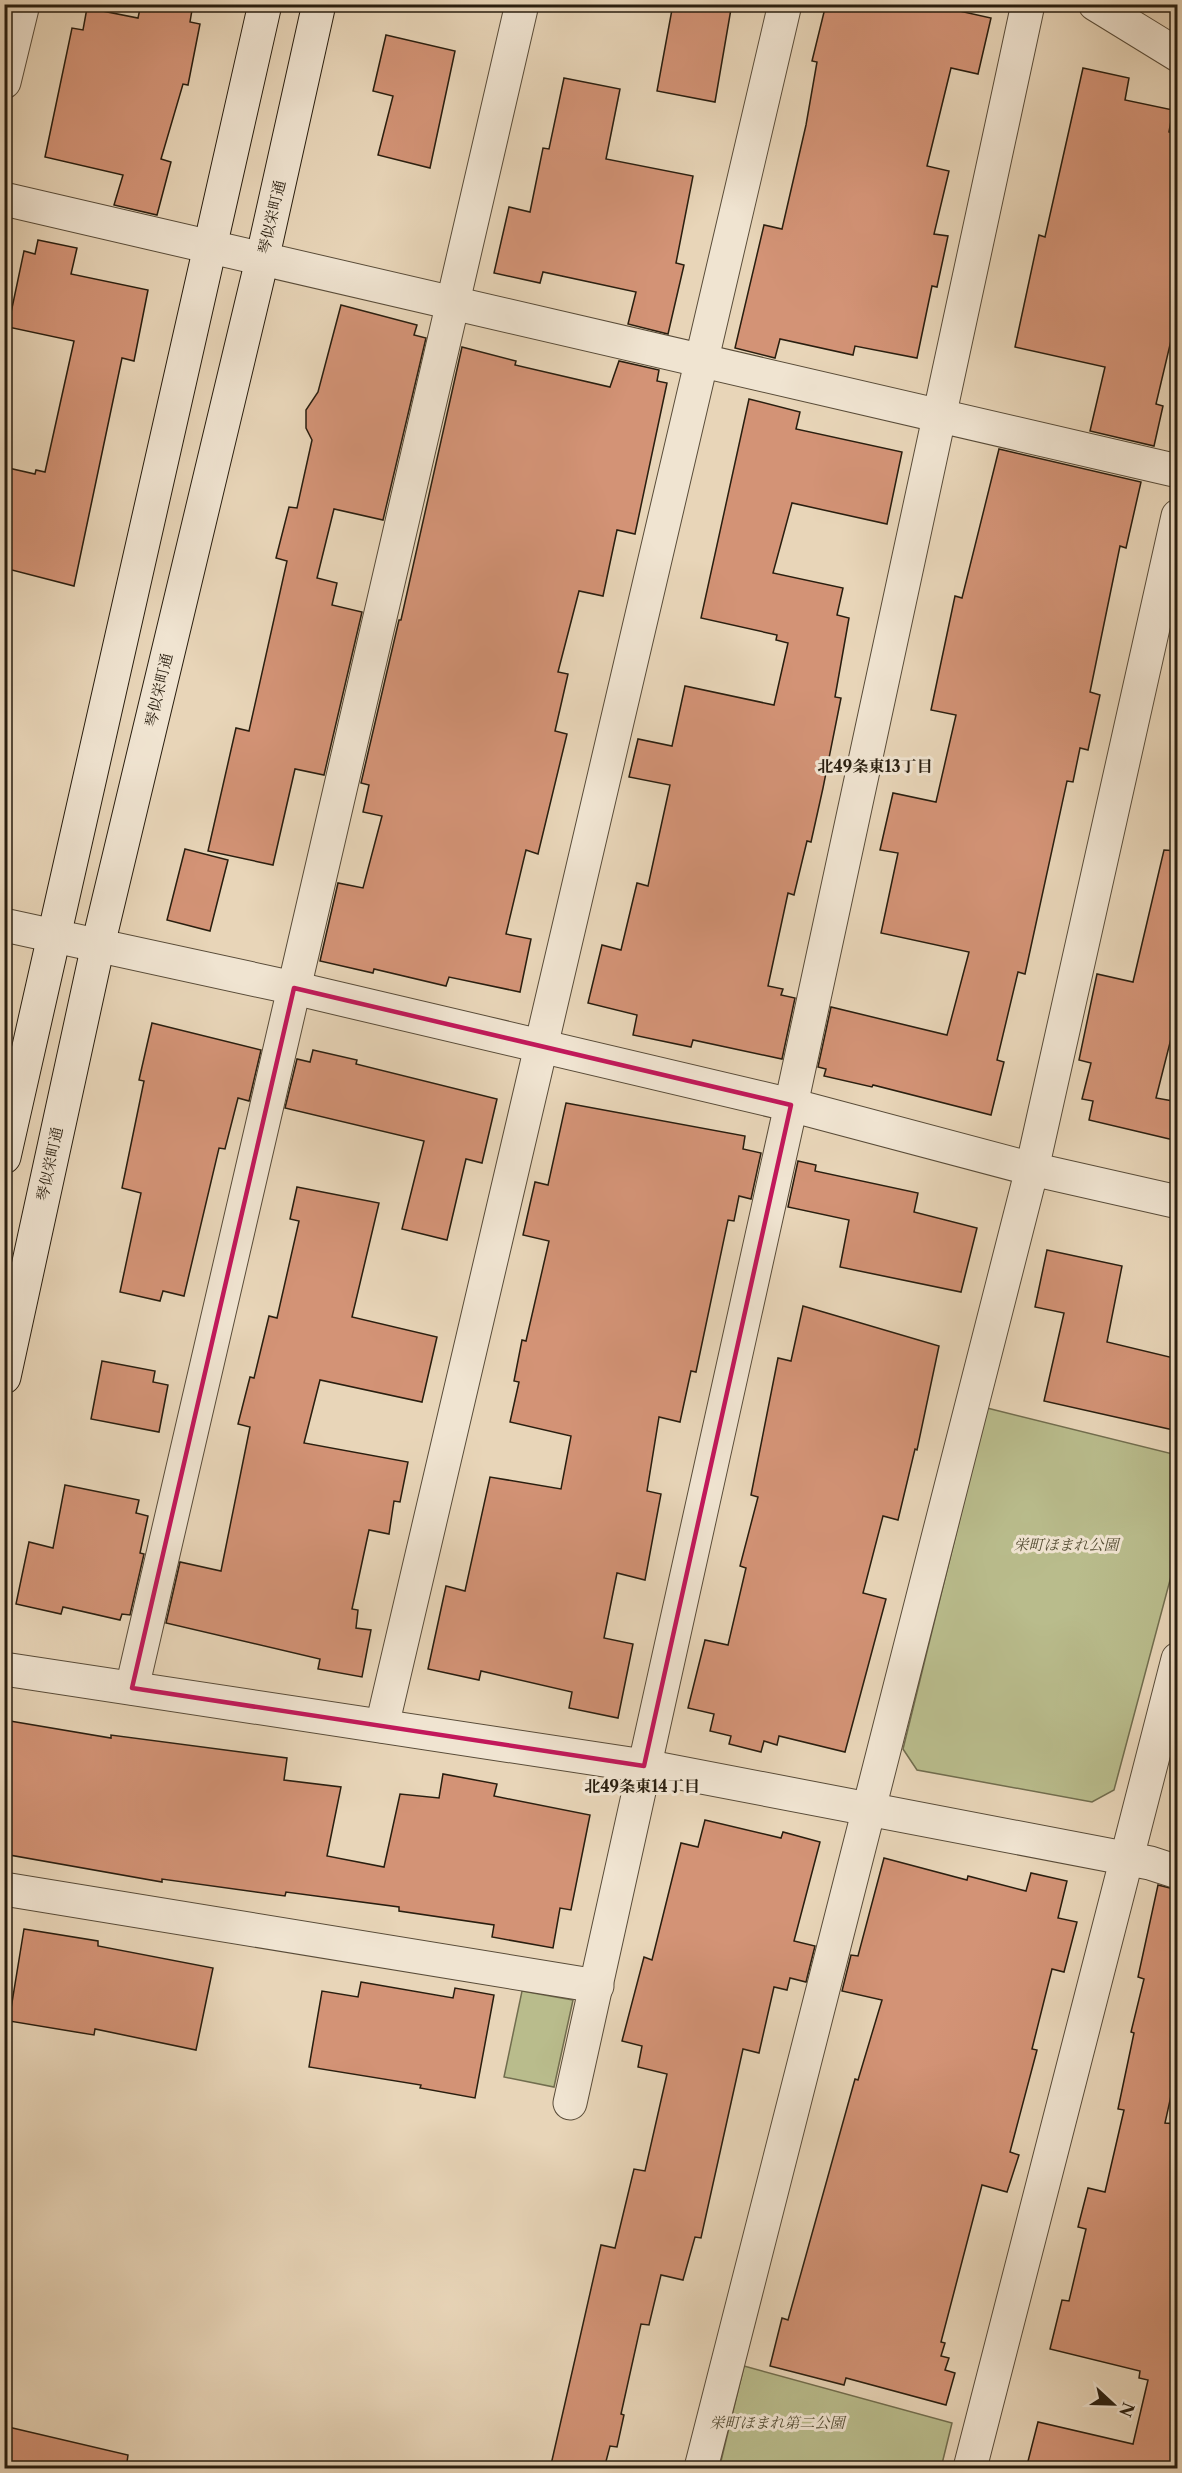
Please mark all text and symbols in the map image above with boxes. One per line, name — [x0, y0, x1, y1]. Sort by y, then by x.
street label: 琴似栄町通 — [254, 178, 289, 256]
street label: 琴似栄町通 — [141, 651, 176, 729]
district label: 北49条東13丁目 — [817, 756, 933, 776]
street label: 琴似栄町通 — [32, 1125, 67, 1203]
park label: 栄町ほまれ公園 — [1013, 1535, 1121, 1554]
district label: 北49条東14丁目 — [584, 1776, 700, 1796]
north arrow — [1083, 2374, 1143, 2434]
text: N — [1115, 2399, 1139, 2420]
park label: 栄町ほまれ第二公園 — [709, 2413, 847, 2432]

